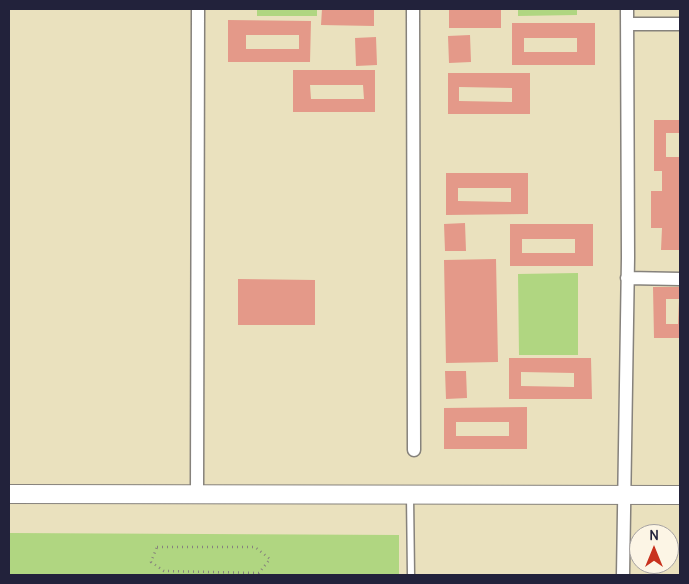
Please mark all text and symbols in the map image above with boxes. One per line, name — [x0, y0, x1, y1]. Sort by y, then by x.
north arrow — [629, 524, 679, 574]
text: N — [649, 526, 659, 544]

